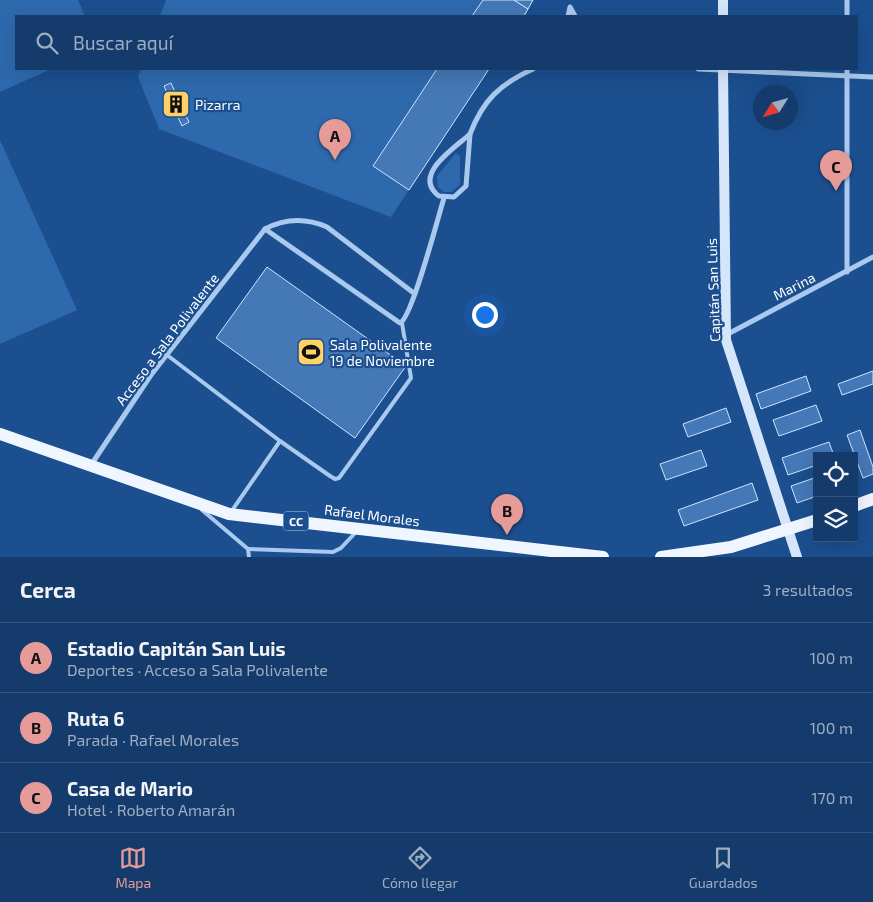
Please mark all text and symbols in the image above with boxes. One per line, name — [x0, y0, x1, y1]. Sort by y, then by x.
search box — [15, 15, 858, 70]
icon: search — [33, 29, 61, 57]
text: Buscar aquí — [73, 31, 173, 54]
north arrow — [753, 85, 798, 130]
building icon: Pizarra — [161, 89, 191, 119]
place label: Pizarra — [195, 96, 240, 113]
pin: A — [319, 119, 351, 160]
pin: C — [820, 150, 852, 191]
street label: Capitán San Luis — [703, 238, 723, 342]
street label: Marina — [770, 268, 818, 304]
street label: Acceso a Sala Polivalente — [112, 270, 222, 408]
your location — [472, 302, 498, 328]
place label: Sala Polivalente 19 de Noviembre — [330, 336, 435, 369]
sports icon: Sala Polivalente 19 de Noviembre — [296, 337, 326, 367]
map controls — [813, 452, 858, 542]
button: locate — [813, 452, 858, 497]
pin: B — [491, 494, 523, 535]
button: layers — [813, 497, 858, 542]
street label: Rafael Morales — [323, 501, 421, 529]
road number: CC — [284, 512, 308, 530]
text: Cerca — [20, 577, 76, 602]
text: 3 resultados — [763, 580, 853, 599]
text: Estadio Capitán San Luis — [67, 637, 286, 660]
text: A — [31, 648, 41, 667]
text: 100 m — [810, 648, 853, 667]
text: Deportes · Acceso a Sala Polivalente — [67, 660, 328, 679]
text: Ruta 6 — [67, 707, 125, 730]
text: B — [31, 718, 41, 737]
text: 100 m — [810, 718, 853, 737]
text: Parada · Rafael Morales — [67, 730, 239, 749]
text: Casa de Mario — [67, 777, 193, 800]
text: C — [31, 788, 41, 807]
text: 170 m — [811, 788, 853, 807]
text: Hotel · Roberto Amarán — [67, 800, 235, 819]
tab: Mapa — [115, 844, 151, 891]
tab: Cómo llegar — [382, 844, 458, 891]
tab: Guardados — [689, 844, 758, 891]

